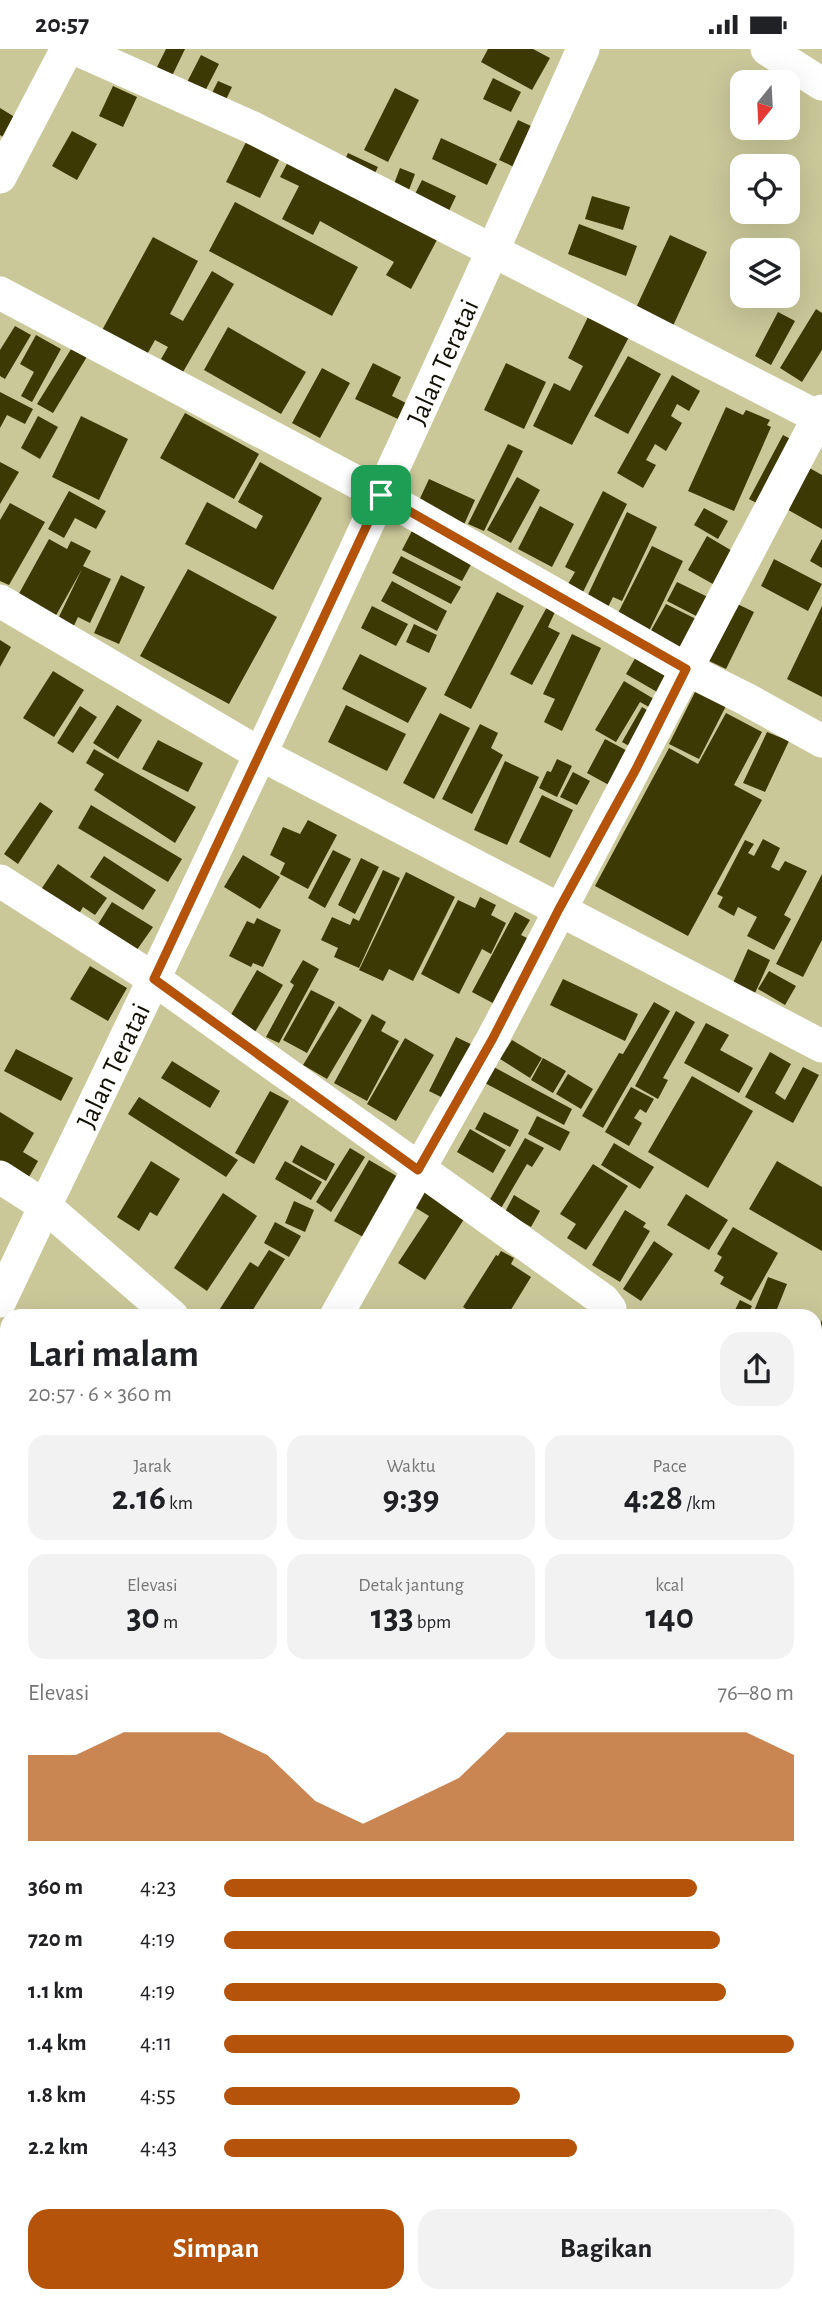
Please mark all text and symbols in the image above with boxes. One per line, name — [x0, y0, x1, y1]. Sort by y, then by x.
text: 20:57 — [35, 11, 89, 37]
north arrow — [730, 70, 800, 140]
map controls — [730, 70, 800, 308]
button: locate — [730, 154, 800, 224]
button: layers — [730, 238, 800, 308]
street label: Jalan Teratai — [403, 295, 485, 430]
pin — [351, 465, 411, 525]
icon: arrive — [362, 476, 400, 514]
street label: Jalan Teratai — [73, 999, 156, 1133]
button: share — [720, 1332, 794, 1406]
text: Lari malam — [28, 1336, 199, 1374]
text: 20:57 · 6 × 360 m — [28, 1383, 172, 1406]
text: Jarak — [134, 1457, 171, 1476]
text: Waktu — [386, 1457, 436, 1476]
text: Pace — [653, 1457, 687, 1476]
text: 2.16 — [112, 1481, 166, 1516]
text: 9:39 — [383, 1481, 439, 1516]
text: 4:28 — [624, 1481, 683, 1516]
text: km — [166, 1494, 193, 1513]
text: /km — [683, 1494, 716, 1513]
text: Elevasi — [127, 1576, 178, 1595]
text: Detak jantung — [358, 1576, 464, 1595]
text: kcal — [655, 1576, 684, 1595]
text: 30 — [126, 1600, 160, 1635]
text: 133 — [371, 1600, 414, 1635]
text: 140 — [645, 1600, 694, 1635]
text: m — [160, 1613, 178, 1632]
text: bpm — [414, 1613, 451, 1632]
text: Elevasi — [28, 1682, 89, 1705]
text: 76–80 m — [717, 1682, 794, 1705]
text: 360 m — [28, 1876, 83, 1899]
text: 4:23 — [140, 1876, 176, 1899]
text: 720 m — [28, 1928, 83, 1951]
text: 4:19 — [140, 1928, 175, 1951]
text: 1.1 km — [28, 1980, 83, 2003]
text: 4:19 — [140, 1980, 175, 2003]
text: 1.4 km — [28, 2032, 87, 2055]
text: 4:11 — [140, 2032, 172, 2055]
text: 1.8 km — [28, 2084, 86, 2107]
text: 4:55 — [140, 2084, 176, 2107]
text: 2.2 km — [28, 2136, 88, 2159]
text: 4:43 — [140, 2136, 177, 2159]
button: Simpan — [28, 2209, 404, 2289]
button: Bagikan — [418, 2209, 794, 2289]

